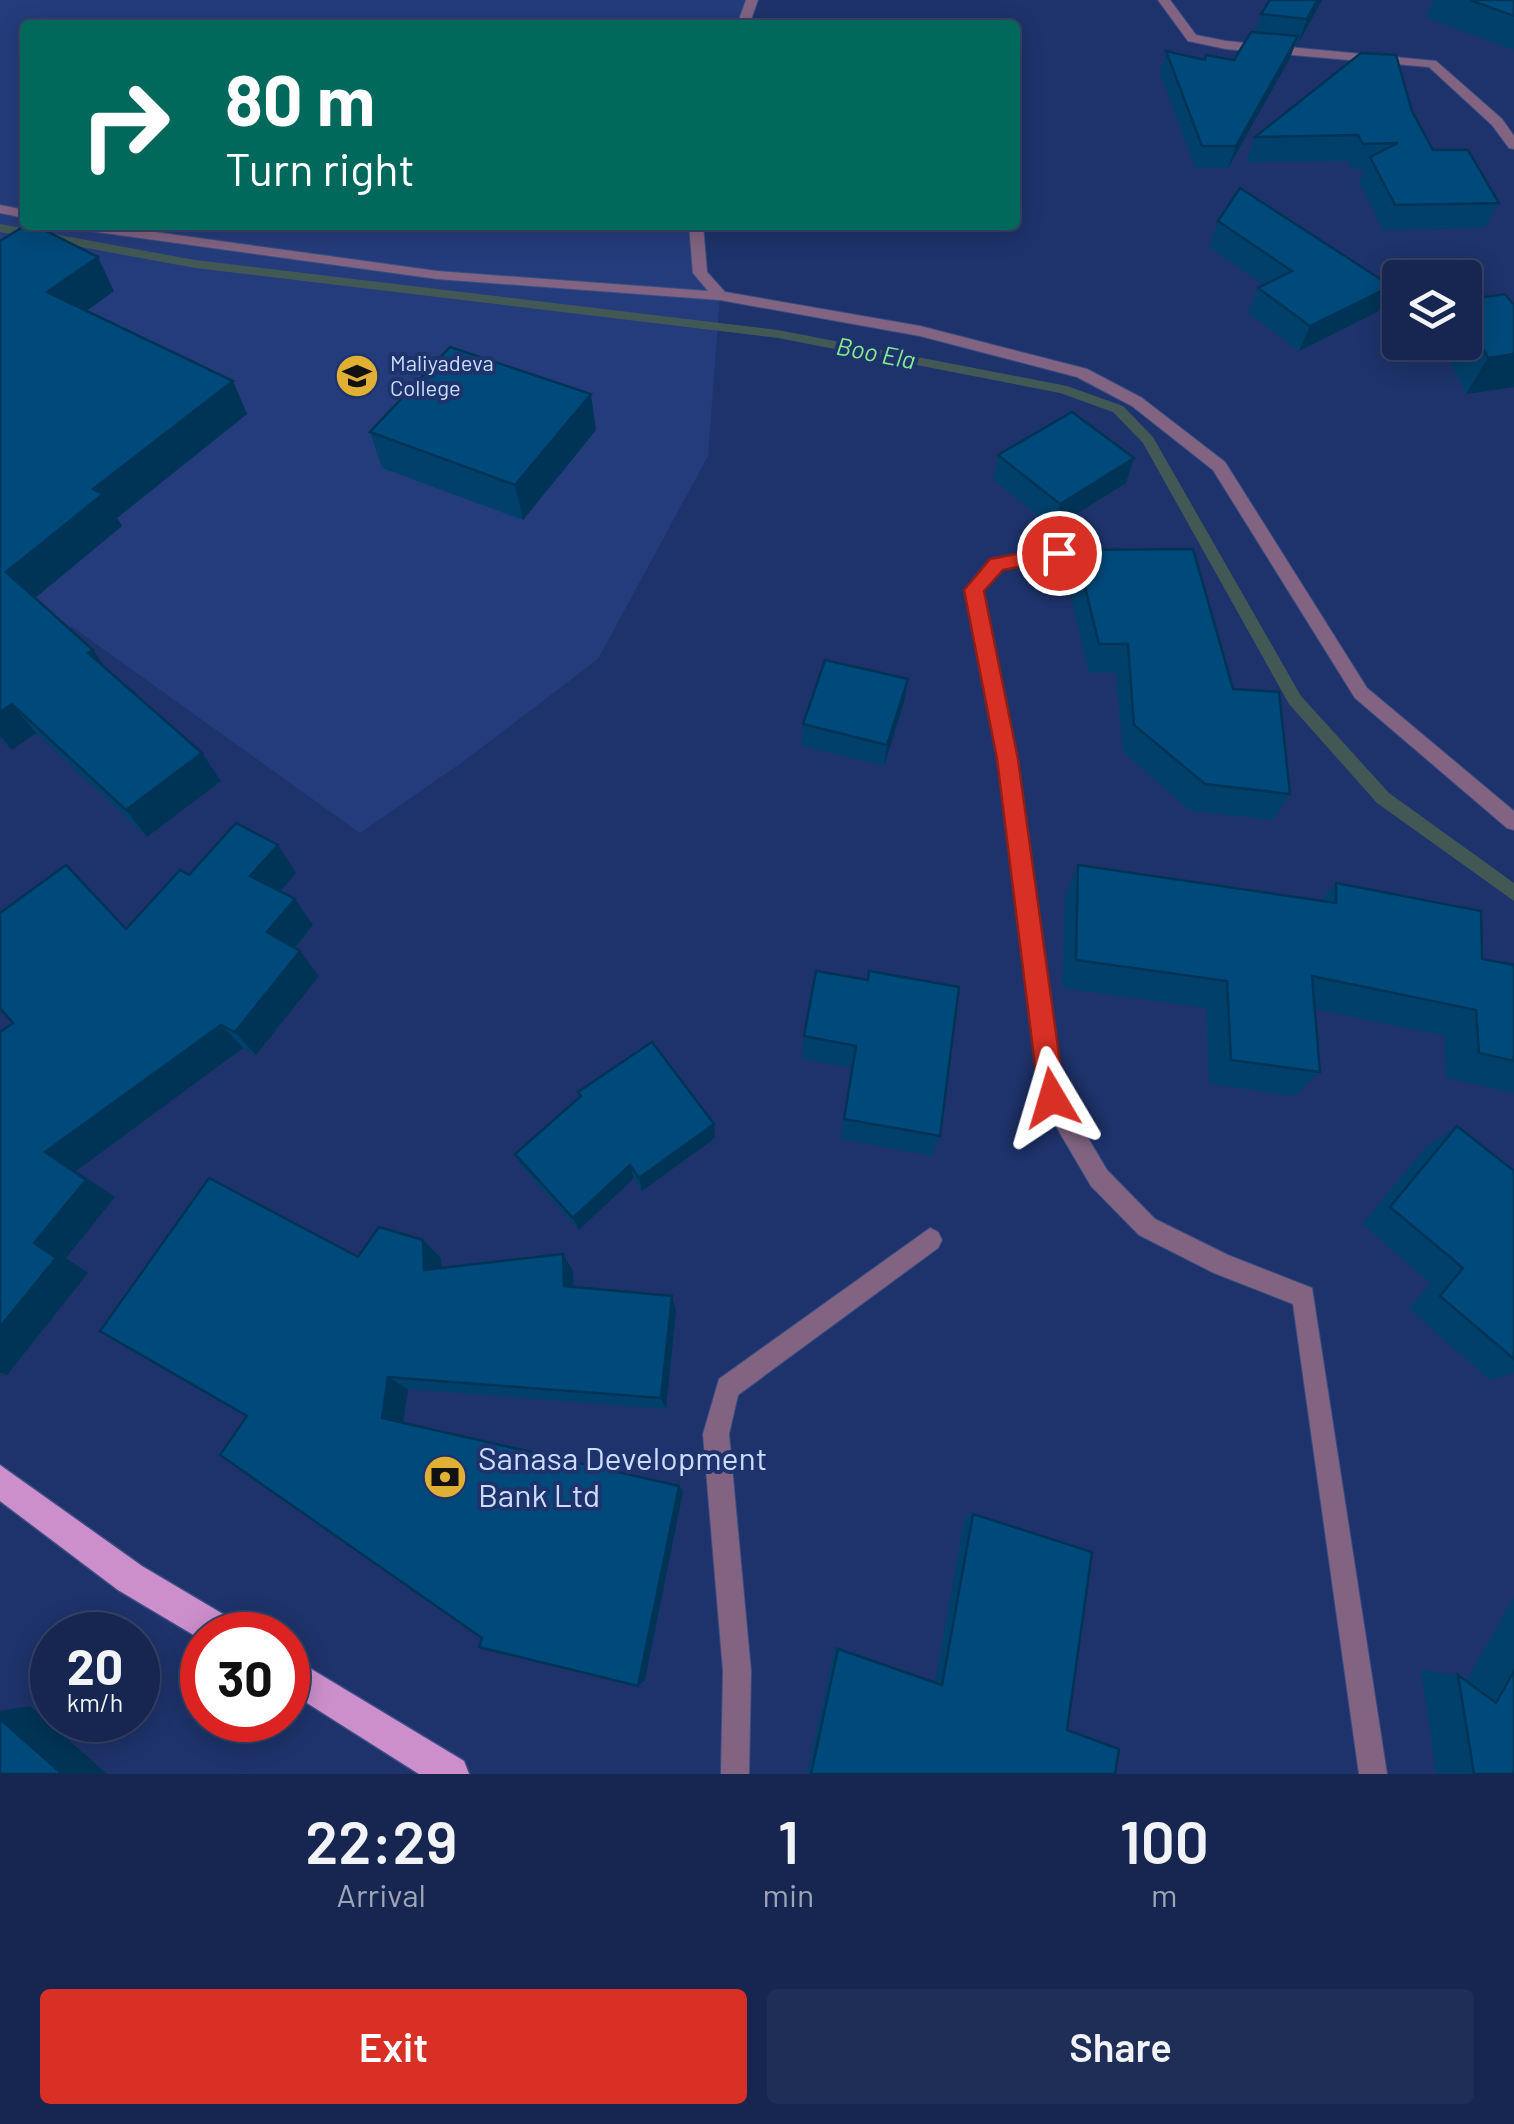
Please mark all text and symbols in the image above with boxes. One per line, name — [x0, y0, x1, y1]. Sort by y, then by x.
text: 80 m — [225, 56, 375, 140]
icon: right — [60, 60, 190, 190]
text: Turn right — [225, 141, 415, 195]
map controls — [1382, 260, 1482, 360]
button: layers — [1382, 260, 1482, 360]
water label: Boo Ela — [834, 330, 918, 374]
place label: Maliyadeva College — [390, 349, 494, 400]
school or university icon: Maliyadeva College — [334, 353, 380, 399]
pin — [1017, 511, 1102, 596]
icon: arrive — [1032, 526, 1087, 581]
position arrow — [1000, 1046, 1104, 1150]
place label: Sanasa Development Bank Ltd — [478, 1438, 768, 1513]
bank icon: Sanasa Development Bank Ltd — [422, 1454, 468, 1500]
speed limit sign: 30 — [180, 1612, 310, 1742]
text: 20 — [67, 1635, 123, 1695]
text: km/h — [67, 1687, 123, 1717]
text: 22:29 — [305, 1804, 457, 1876]
text: 1 — [778, 1804, 799, 1876]
text: 100 — [1119, 1804, 1209, 1876]
text: Arrival — [336, 1875, 426, 1913]
text: min — [762, 1875, 814, 1913]
text: m — [1151, 1875, 1177, 1913]
button: Exit — [40, 1989, 747, 2104]
button: Share — [767, 1989, 1474, 2104]

